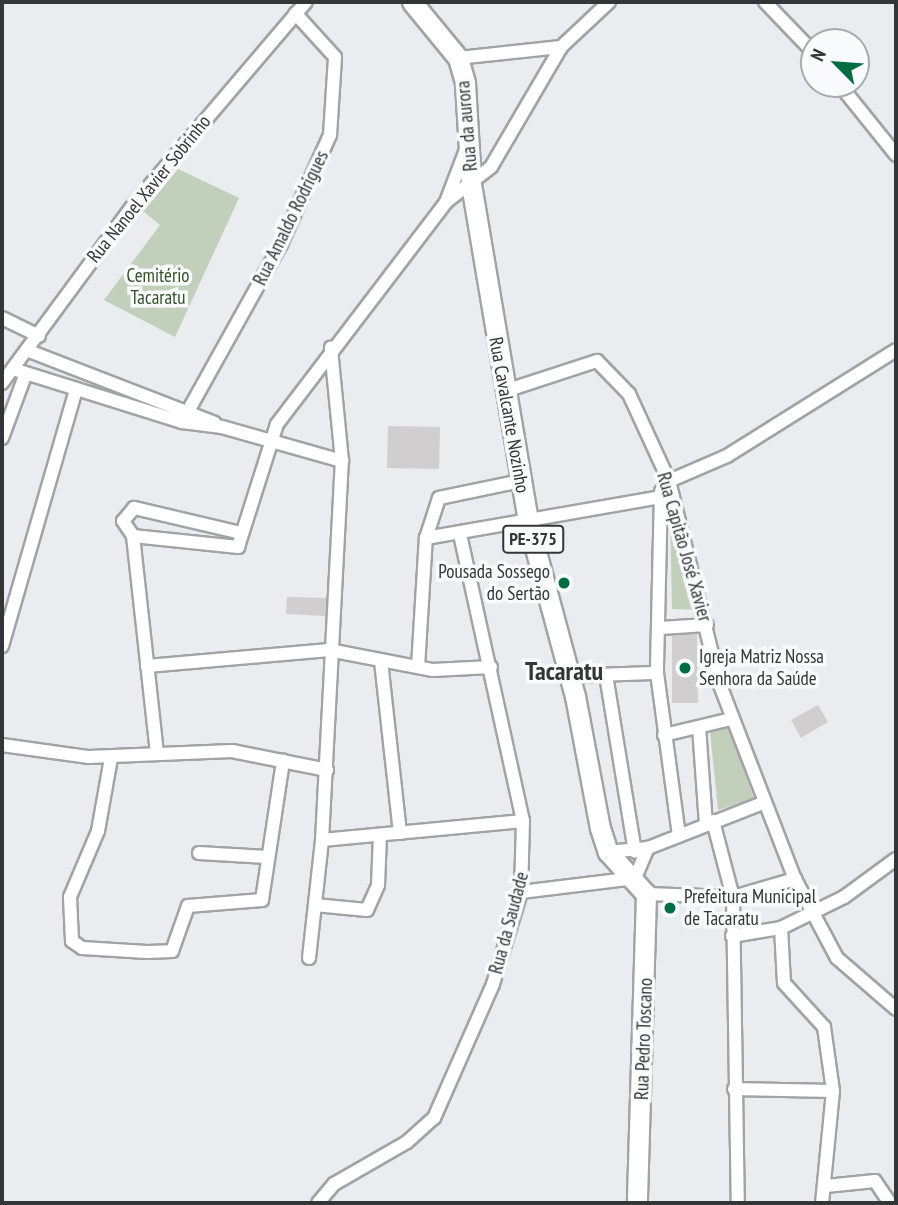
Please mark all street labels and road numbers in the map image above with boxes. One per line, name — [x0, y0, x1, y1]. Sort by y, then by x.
street label: Rua da aurora — [452, 80, 482, 172]
street label: Rua Nanoel Xavier Sobrinho — [82, 110, 216, 268]
street label: Rua Amaldo Rodrigues — [248, 147, 334, 289]
street label: Rua Cavalcante Nozinho — [484, 335, 534, 495]
street label: Rua Capitão José Xavier — [652, 469, 716, 625]
road number: PE-375 — [502, 524, 564, 554]
street label: Rua da Saudade — [484, 869, 534, 977]
street label: Rua Pedro Toscano — [630, 977, 658, 1101]

